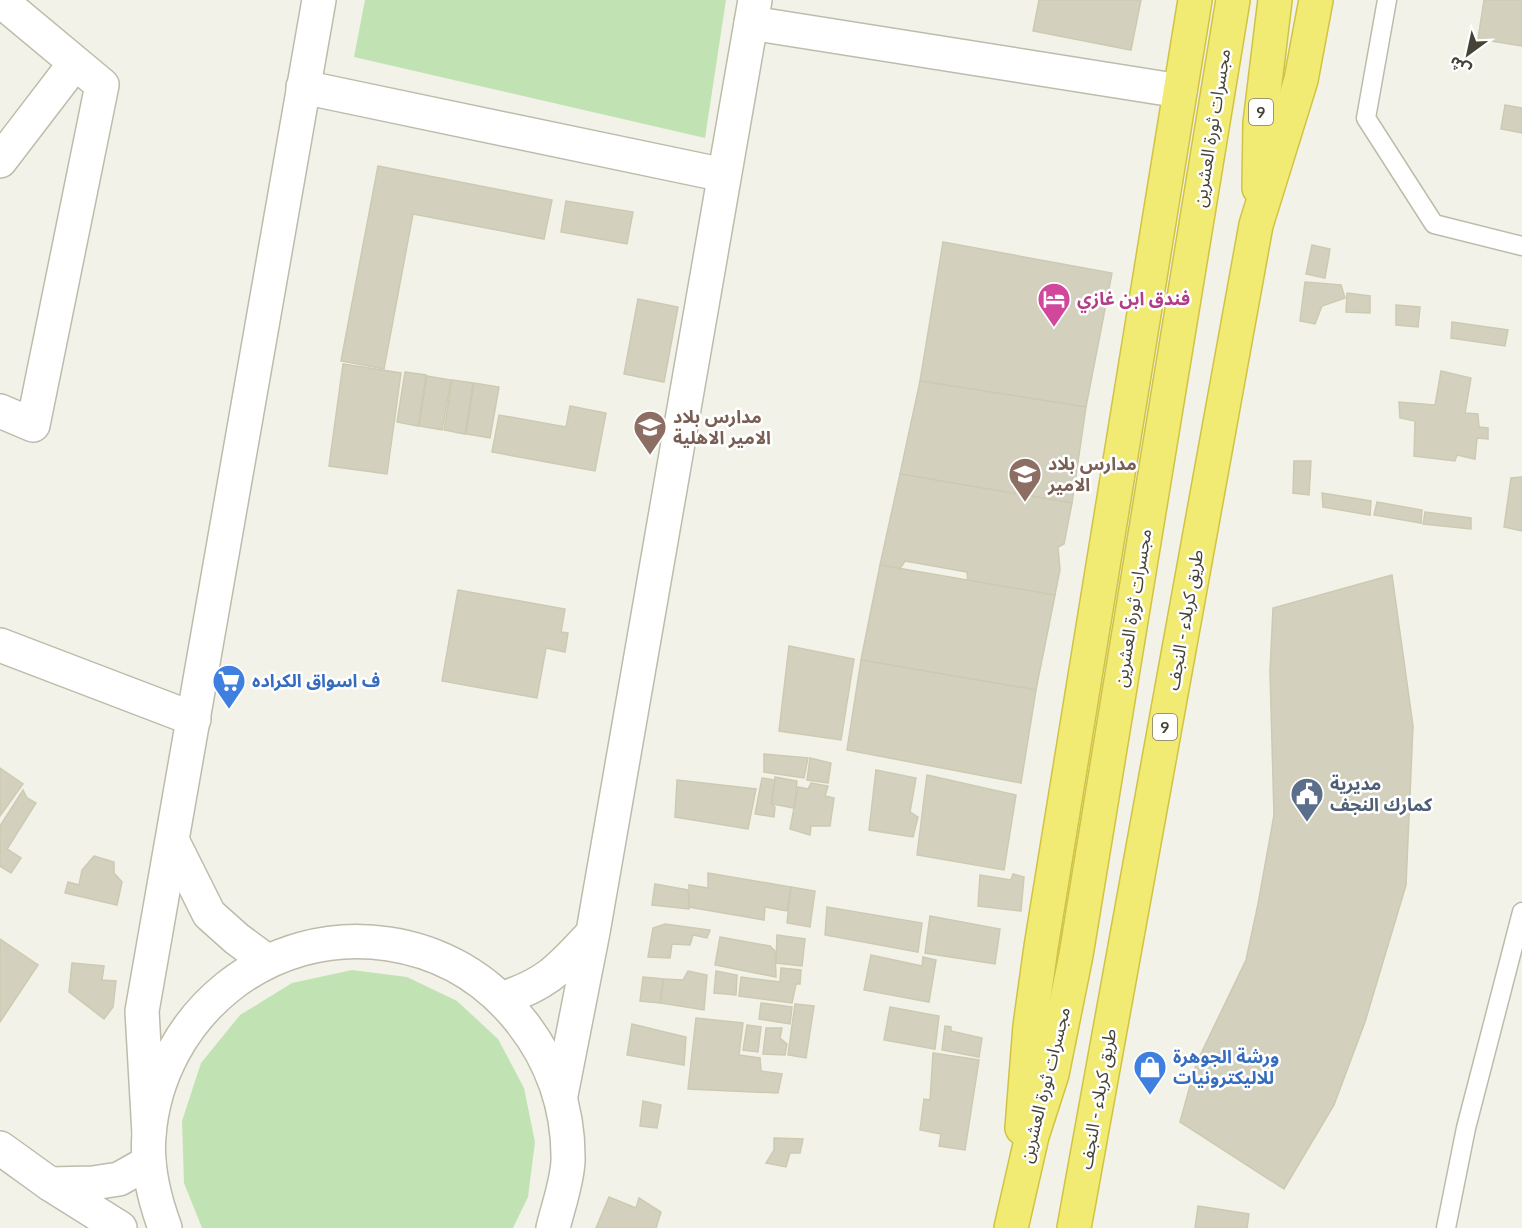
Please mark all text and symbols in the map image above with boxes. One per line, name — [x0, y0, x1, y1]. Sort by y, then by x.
north arrow — [1438, 24, 1498, 84]
street label: مجسرات ثورة العشرين — [1188, 47, 1235, 209]
text: ش — [1445, 52, 1474, 81]
road number: 9 — [1249, 99, 1273, 125]
hotel icon: فندق ابن غازي — [1036, 281, 1072, 328]
place label: فندق ابن غازي — [1077, 287, 1190, 313]
place label: مدارس بلاد الامير الاهلية — [673, 405, 771, 449]
school or university icon: مدارس بلاد الامير الاهلية — [632, 409, 668, 456]
place label: مدارس بلاد الامير — [1047, 452, 1137, 496]
school or university icon: مدارس بلاد الامير — [1007, 456, 1043, 503]
street label: مجسرات ثورة العشرين — [1109, 527, 1156, 689]
street label: طريق کربلاء - النجف — [1161, 548, 1208, 692]
supermarket icon: ف اسواق الكراده — [211, 663, 247, 710]
place label: ف اسواق الكراده — [252, 669, 380, 692]
road number: 9 — [1153, 714, 1177, 740]
place label: مديرية كمارك النجف — [1330, 772, 1433, 816]
public building icon: مديرية كمارك النجف — [1289, 776, 1325, 823]
street label: مجسرات ثورة العشرين — [1014, 1004, 1075, 1165]
street label: طريق کربلاء - النجف — [1074, 1027, 1121, 1171]
place label: ورشة الجوهرة للاليكترونيات — [1173, 1045, 1279, 1089]
shop icon: ورشة الجوهرة للاليكترونيات — [1132, 1049, 1168, 1096]

